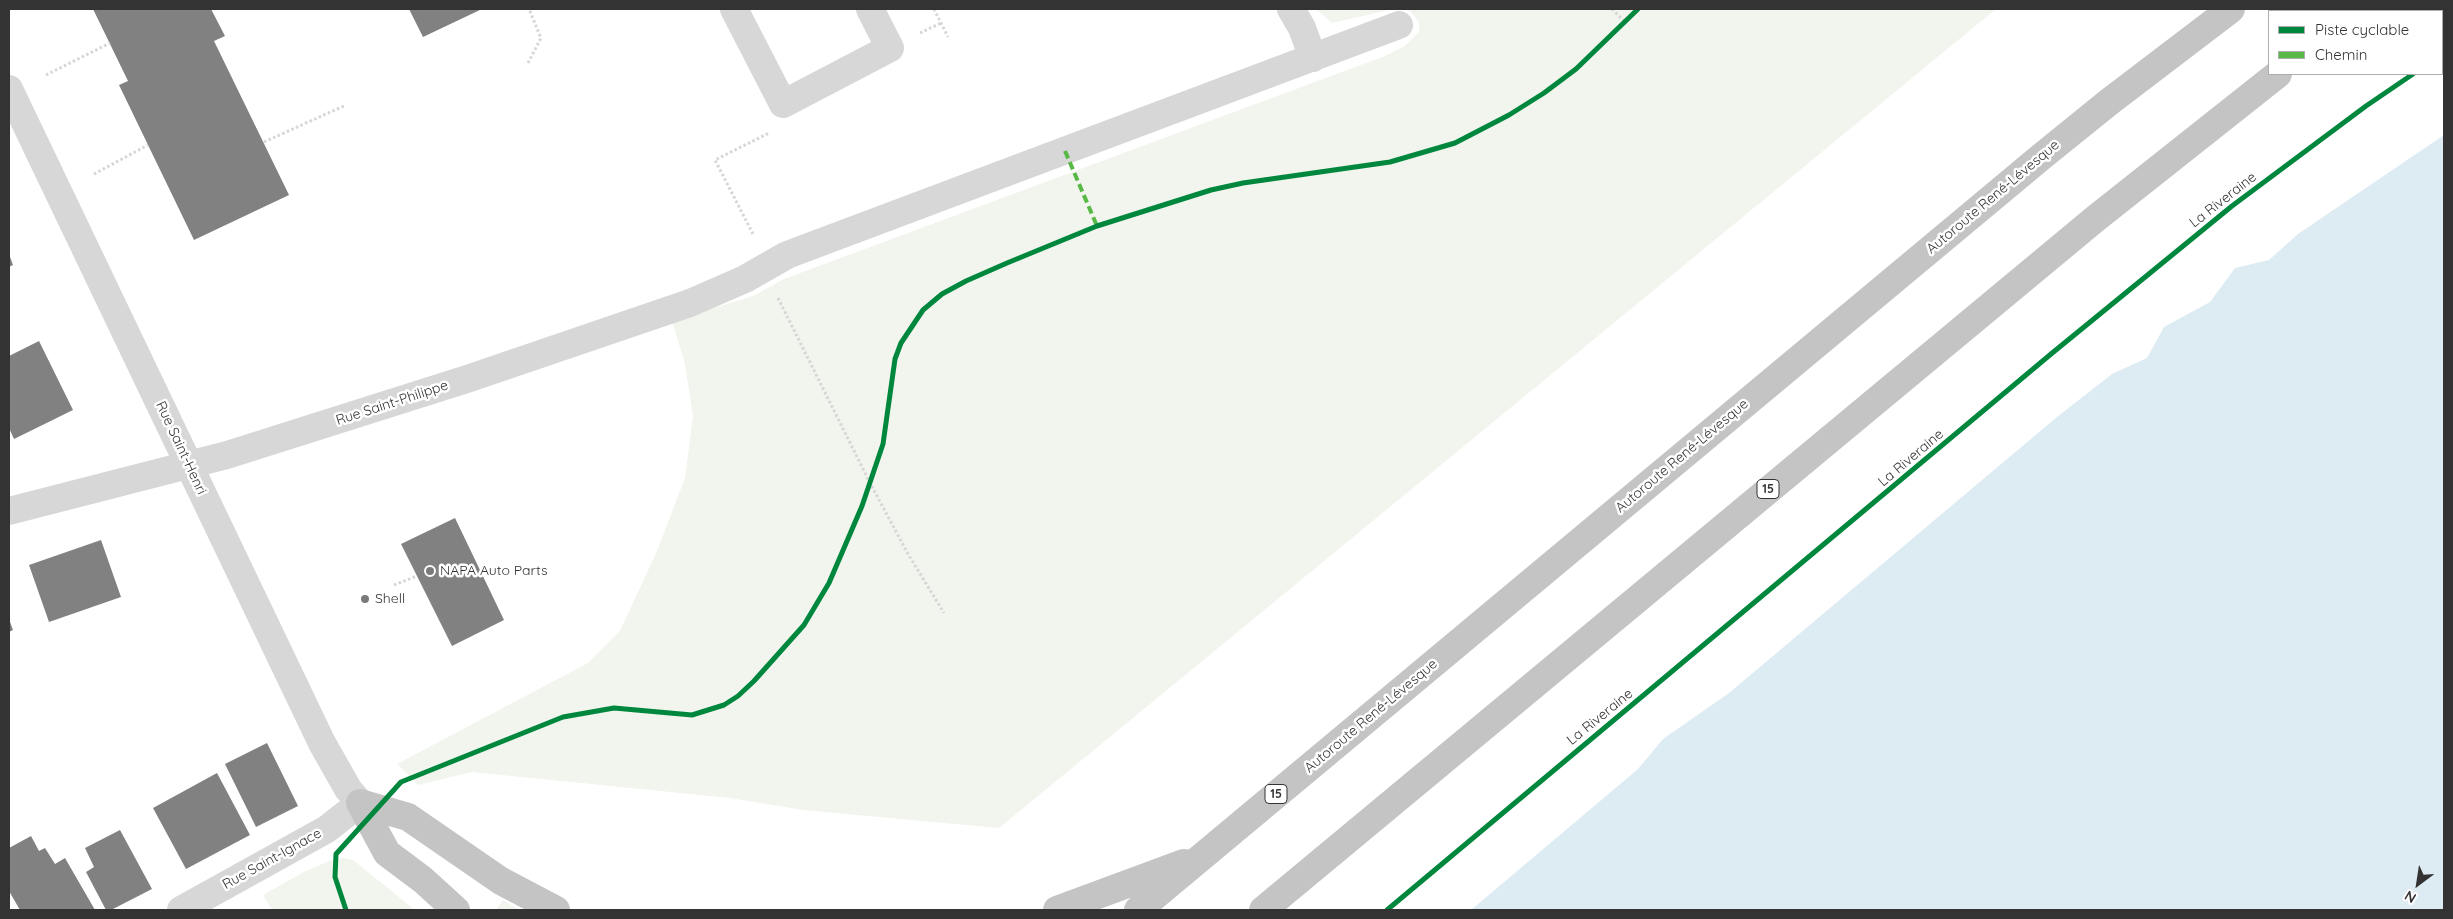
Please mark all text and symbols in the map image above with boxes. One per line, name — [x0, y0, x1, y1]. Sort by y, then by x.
legend — [2268, 10, 2443, 75]
text: Piste cyclable — [2315, 20, 2409, 39]
text: Chemin — [2315, 45, 2367, 64]
street label: Autoroute René-Lévesque — [1923, 137, 2063, 257]
street label: La Riveraine — [2186, 169, 2260, 231]
street label: Rue Saint-Philippe — [334, 377, 450, 429]
street label: Autoroute René-Lévesque — [1612, 396, 1752, 516]
street label: Rue Saint-Henri — [152, 399, 210, 497]
street label: La Riveraine — [1875, 426, 1947, 490]
road number: 15 — [1757, 479, 1779, 498]
place label: NAPA Auto Parts — [440, 563, 547, 579]
marker: NAPA Auto Parts — [424, 565, 436, 577]
place label: Shell — [375, 591, 405, 607]
marker: Shell — [359, 593, 371, 605]
street label: Autoroute René-Lévesque — [1301, 656, 1441, 776]
street label: La Riveraine — [1564, 685, 1636, 749]
road number: 15 — [1265, 784, 1287, 804]
street label: Rue Saint-Ignace — [220, 825, 324, 893]
north arrow — [2393, 859, 2443, 909]
text: N — [2401, 886, 2419, 907]

